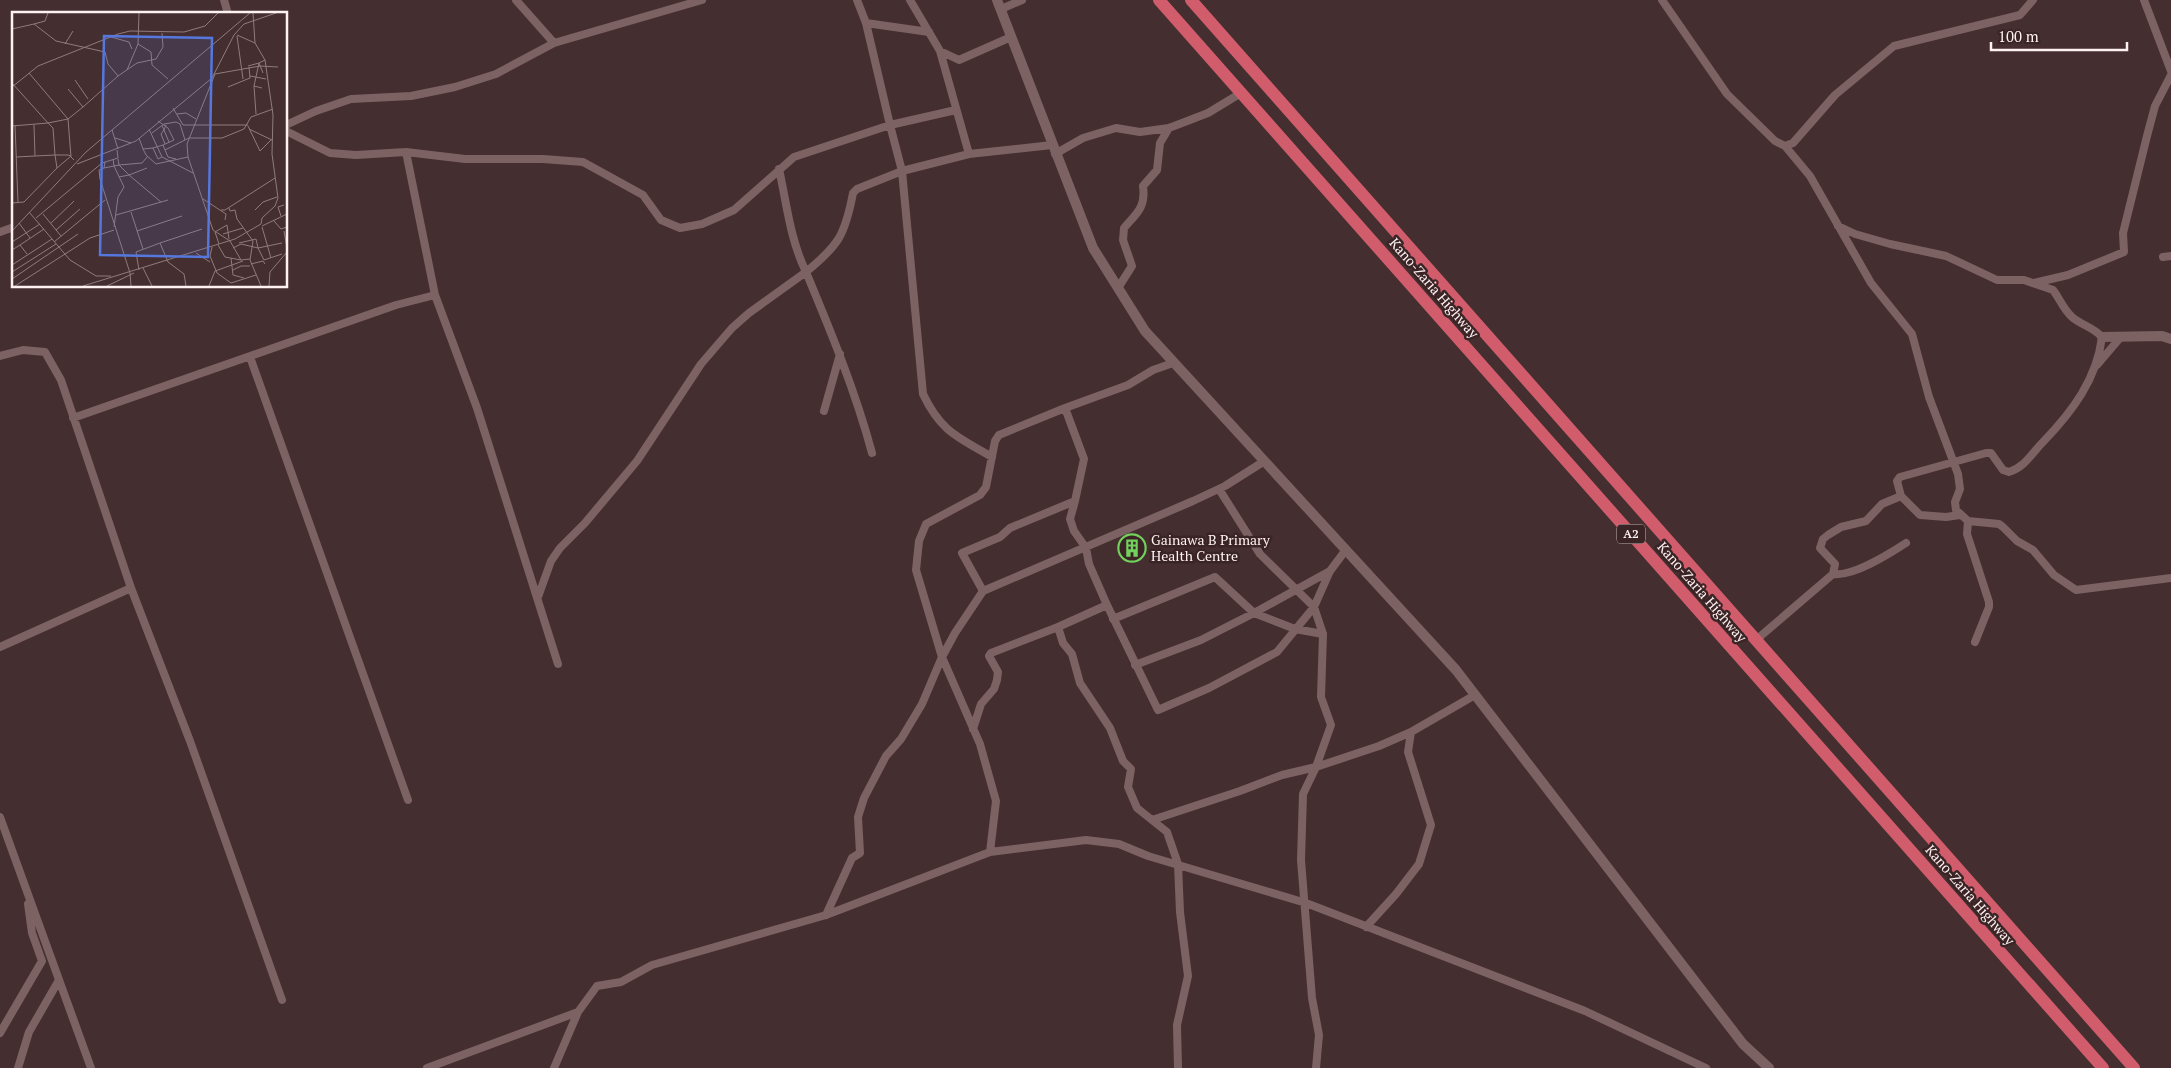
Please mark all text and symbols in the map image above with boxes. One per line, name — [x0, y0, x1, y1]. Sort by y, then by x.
inset map — [12, 12, 288, 288]
scale bar — [1991, 20, 2127, 52]
text: 100 m — [1998, 26, 2039, 46]
street label: Kano-Zaria Highway — [1385, 233, 1484, 343]
road number: A2 — [1617, 524, 1645, 544]
place label: Gainawa B Primary Health Centre — [1151, 530, 1271, 565]
building icon: Gainawa B Primary Health Centre — [1117, 533, 1147, 563]
street label: Kano-Zaria Highway — [1653, 537, 1752, 647]
street label: Kano-Zaria Highway — [1921, 840, 2020, 950]

